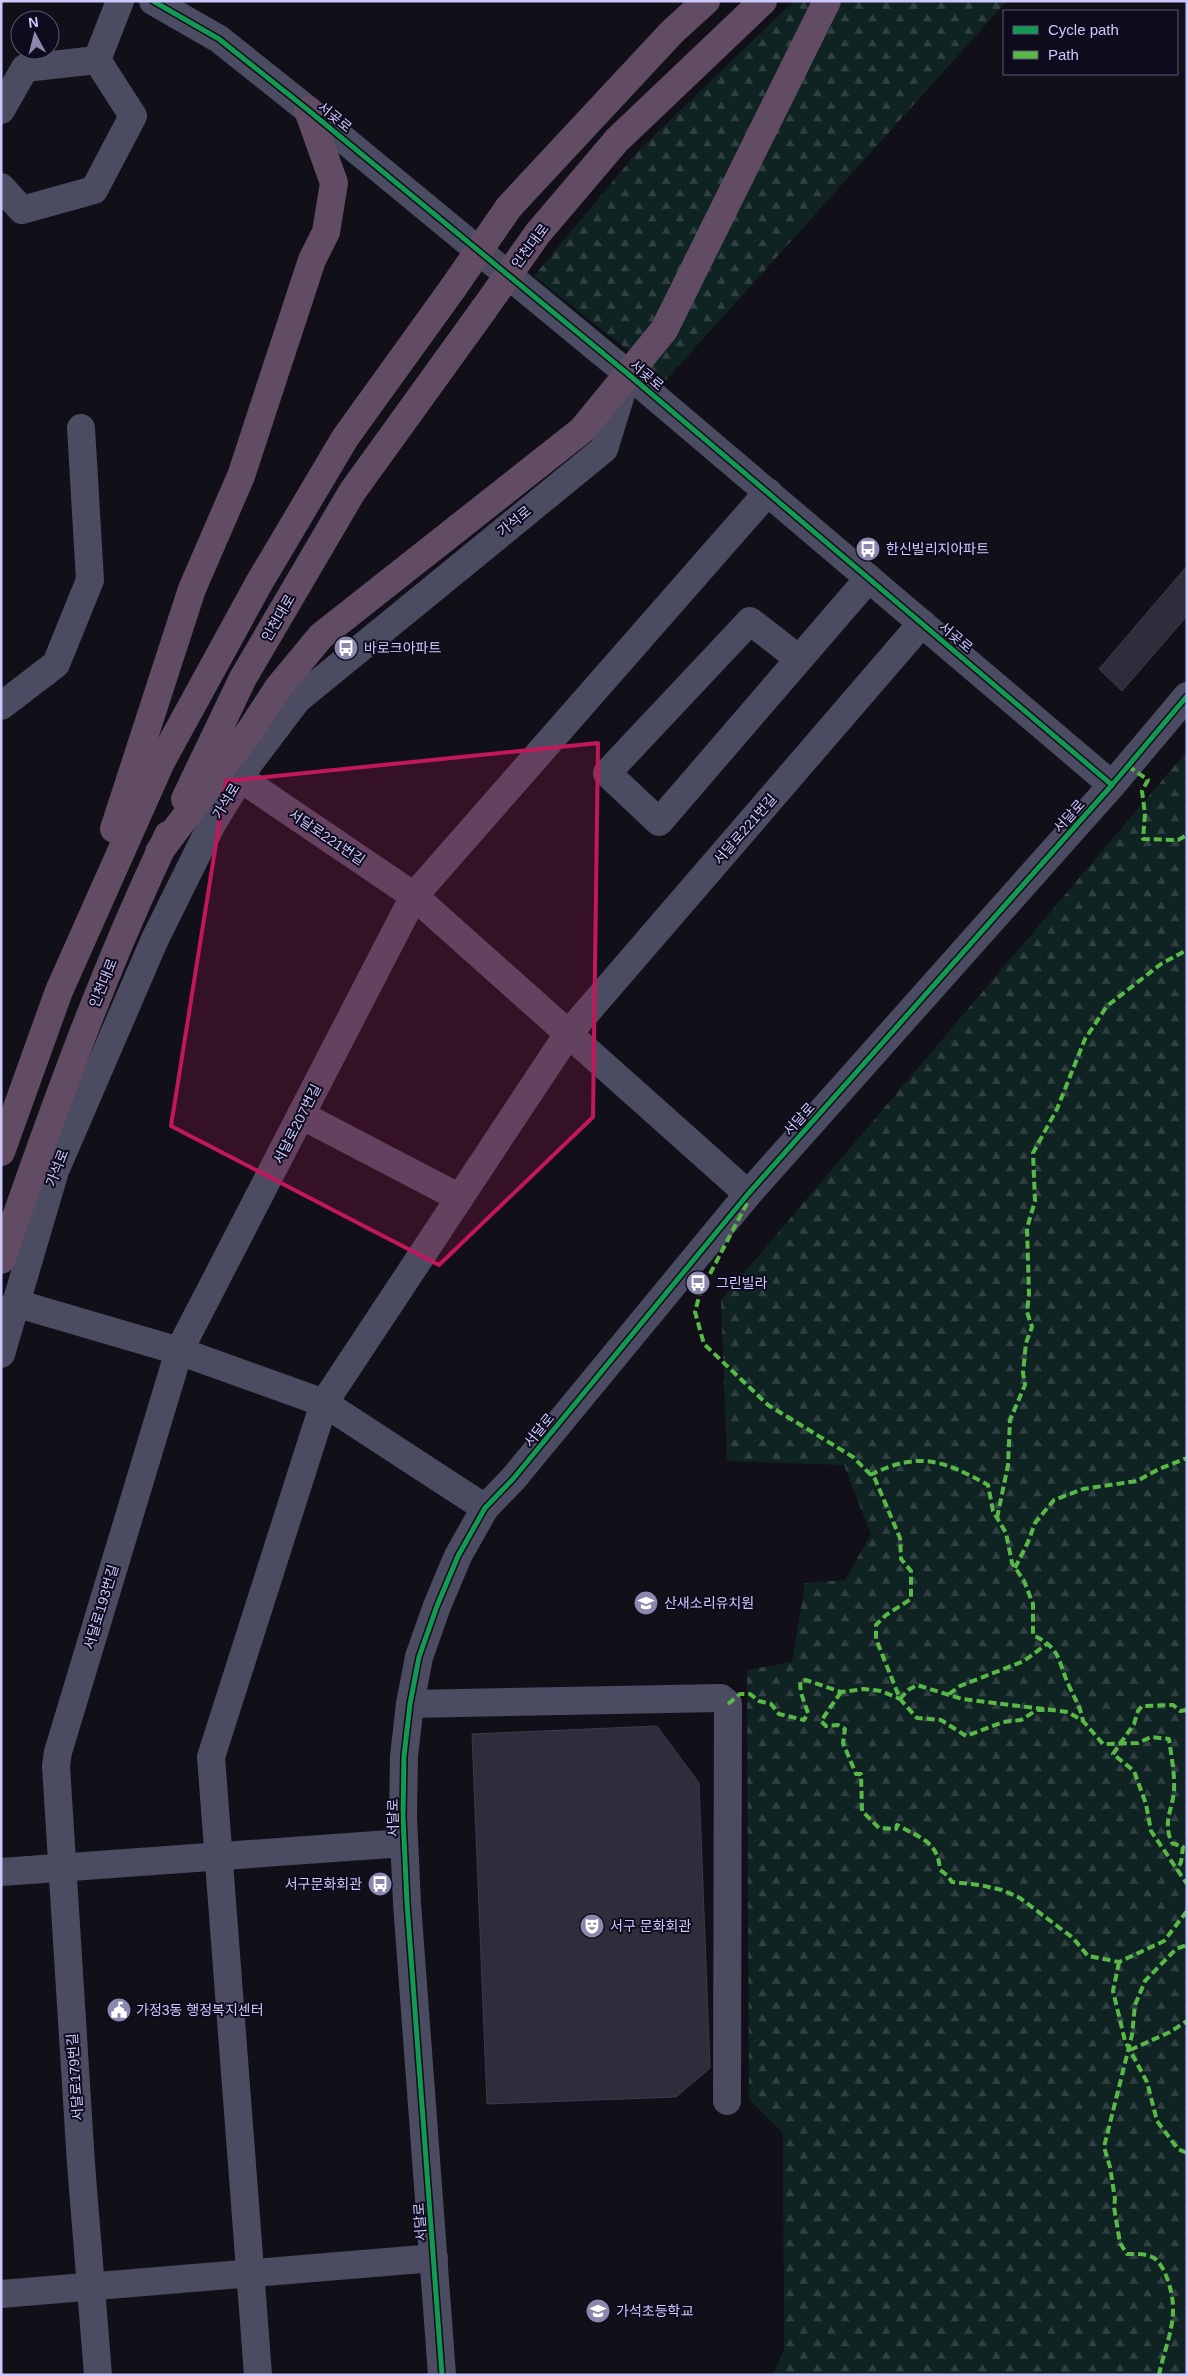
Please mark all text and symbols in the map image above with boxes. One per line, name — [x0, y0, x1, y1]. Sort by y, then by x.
north arrow — [10, 10, 60, 60]
legend — [1003, 10, 1178, 75]
text: N — [27, 14, 39, 31]
text: Cycle path — [1048, 21, 1119, 38]
text: Path — [1048, 46, 1079, 63]
street label: 서곶로 — [315, 99, 355, 135]
street label: 인천대로 — [508, 221, 552, 271]
street label: 서곶로 — [627, 356, 667, 394]
street label: 가석로 — [494, 503, 534, 539]
bus stop icon: 한신빌리지아파트 — [855, 536, 881, 562]
place label: 한신빌리지아파트 — [886, 541, 989, 557]
street label: 인천대로 — [258, 592, 298, 644]
street label: 서곶로 — [936, 618, 976, 656]
bus stop icon: 바로크아파트 — [333, 635, 359, 661]
place label: 바로크아파트 — [364, 640, 441, 656]
street label: 가석로 — [209, 780, 243, 822]
street label: 서달로221번길 — [710, 791, 780, 867]
street label: 서달로 — [1050, 796, 1088, 836]
street label: 서달로221번길 — [286, 806, 368, 868]
street label: 인천대로 — [86, 956, 120, 1010]
street label: 서달로207번길 — [270, 1081, 324, 1167]
street label: 서달로 — [780, 1099, 818, 1139]
street label: 가석로 — [43, 1147, 71, 1189]
bus stop icon: 그린빌라 — [685, 1270, 711, 1296]
place label: 그린빌라 — [716, 1275, 768, 1291]
street label: 서달로 — [521, 1410, 557, 1450]
street label: 서달로193번길 — [81, 1563, 121, 1651]
school or university icon: 산새소리유치원 — [633, 1590, 659, 1616]
place label: 산새소리유치원 — [664, 1595, 754, 1611]
street label: 서달로 — [385, 1798, 401, 1837]
bus stop icon: 서구문화회관 — [367, 1871, 393, 1897]
place label: 서구문화회관 — [285, 1876, 362, 1892]
theatre icon: 서구 문화회관 — [579, 1913, 605, 1939]
place label: 서구 문화회관 — [610, 1918, 691, 1934]
public building icon: 가정3동 행정복지센터 — [106, 1997, 132, 2023]
place label: 가정3동 행정복지센터 — [136, 2002, 264, 2018]
street label: 서달로179번길 — [64, 2033, 86, 2121]
street label: 서달로 — [411, 2202, 429, 2242]
school or university icon: 가석초등학교 — [585, 2298, 611, 2324]
place label: 가석초등학교 — [616, 2303, 693, 2319]

